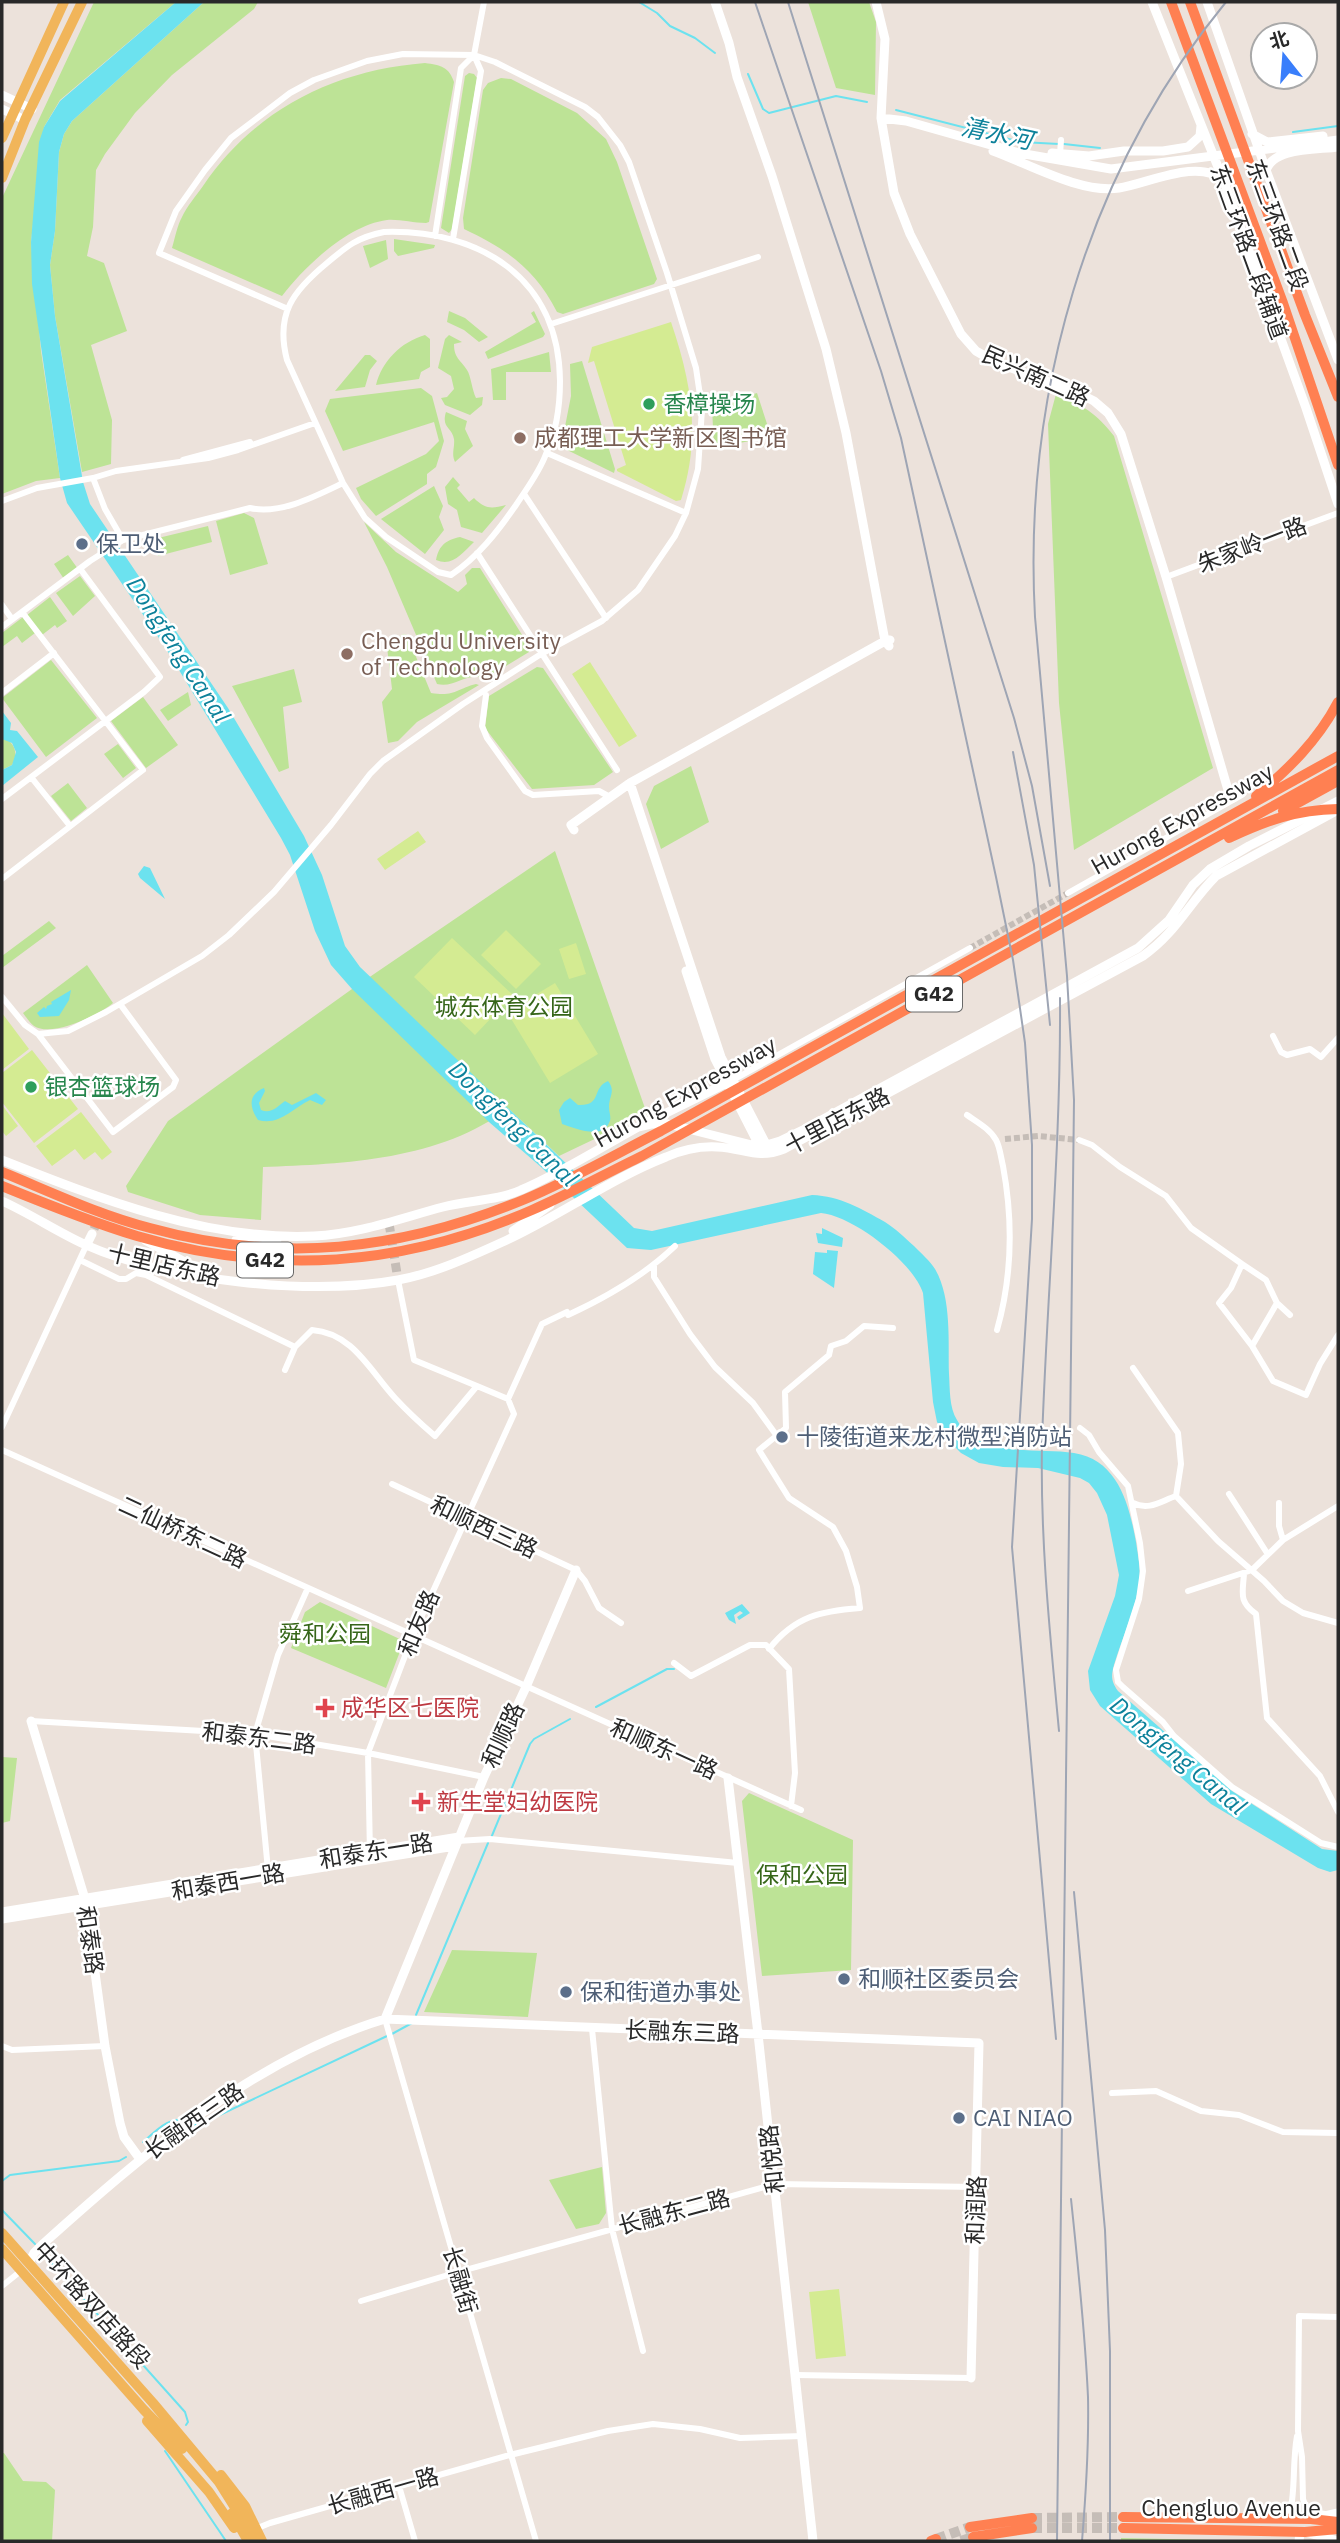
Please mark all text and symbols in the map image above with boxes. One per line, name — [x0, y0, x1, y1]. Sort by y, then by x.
north arrow — [1249, 21, 1319, 91]
text: 北 — [1266, 25, 1292, 54]
water label: 清水河 — [959, 110, 1040, 157]
street label: 东三环路二段 — [1240, 155, 1316, 295]
street label: 东三环路二段辅道 — [1204, 160, 1296, 343]
street label: 民兴南二路 — [978, 338, 1095, 412]
place label: 香樟操场 — [663, 388, 755, 418]
marker: 香樟操场 — [641, 396, 657, 412]
place label: 成都理工大学新区图书馆 — [534, 422, 787, 452]
marker: 成都理工大学新区图书馆 — [512, 430, 528, 446]
street label: 朱家岭一路 — [1193, 509, 1311, 579]
place label: 保卫处 — [96, 528, 165, 558]
marker: 保卫处 — [74, 536, 90, 552]
water label: Dongfeng Canal — [120, 570, 238, 729]
place label: Chengdu University of Technology — [361, 625, 562, 681]
marker: Chengdu University of Technology — [339, 646, 355, 662]
street label: Hurong Expressway — [1085, 755, 1278, 881]
road number: G42 — [906, 976, 962, 1012]
park label: 城东体育公园 — [435, 991, 573, 1021]
street label: Hurong Expressway — [588, 1028, 781, 1154]
water label: Dongfeng Canal — [442, 1053, 586, 1194]
place label: 银杏篮球场 — [45, 1071, 160, 1101]
marker: 银杏篮球场 — [23, 1079, 39, 1095]
street label: 十里店东路 — [779, 1080, 894, 1160]
street label: 十里店东路 — [105, 1236, 224, 1292]
road number: G42 — [237, 1242, 293, 1278]
place label: 十陵街道来龙村微型消防站 — [796, 1421, 1072, 1451]
marker: 十陵街道来龙村微型消防站 — [774, 1429, 790, 1445]
street label: 二仙桥东二路 — [115, 1488, 252, 1574]
street label: 和顺西三路 — [426, 1488, 543, 1564]
street label: 和友路 — [391, 1585, 445, 1660]
park label: 舜和公园 — [279, 1618, 371, 1648]
water label: Dongfeng Canal — [1104, 1689, 1254, 1822]
place label: 成华区七医院 — [341, 1692, 479, 1722]
street label: 和顺路 — [474, 1697, 530, 1772]
marker: 成华区七医院 — [315, 1698, 335, 1718]
street label: 和顺东一路 — [606, 1711, 723, 1785]
street label: 和泰东二路 — [200, 1715, 318, 1759]
place label: 新生堂妇幼医院 — [437, 1786, 598, 1816]
marker: 新生堂妇幼医院 — [411, 1792, 431, 1812]
street label: 和泰东一路 — [317, 1826, 435, 1874]
street label: 和泰西一路 — [169, 1856, 287, 1906]
park label: 保和公园 — [756, 1859, 848, 1889]
street label: 和泰路 — [71, 1904, 111, 1976]
place label: 和顺社区委员会 — [858, 1963, 1019, 1993]
marker: 和顺社区委员会 — [836, 1971, 852, 1987]
place label: 保和街道办事处 — [580, 1976, 741, 2006]
marker: 保和街道办事处 — [558, 1984, 574, 2000]
street label: 长融东三路 — [624, 2014, 740, 2048]
street label: 长融西三路 — [138, 2075, 249, 2165]
place label: CAI NIAO — [973, 2102, 1073, 2132]
marker: CAI NIAO — [951, 2110, 967, 2126]
street label: 和悦路 — [752, 2123, 790, 2195]
street label: 和润路 — [959, 2175, 991, 2245]
street label: 长融东二路 — [614, 2182, 733, 2240]
street label: 中环路双店路段 — [28, 2234, 158, 2374]
street label: 长融街 — [437, 2242, 485, 2317]
street label: 长融西一路 — [323, 2460, 442, 2520]
street label: Chengluo Avenue — [1141, 2492, 1321, 2522]

